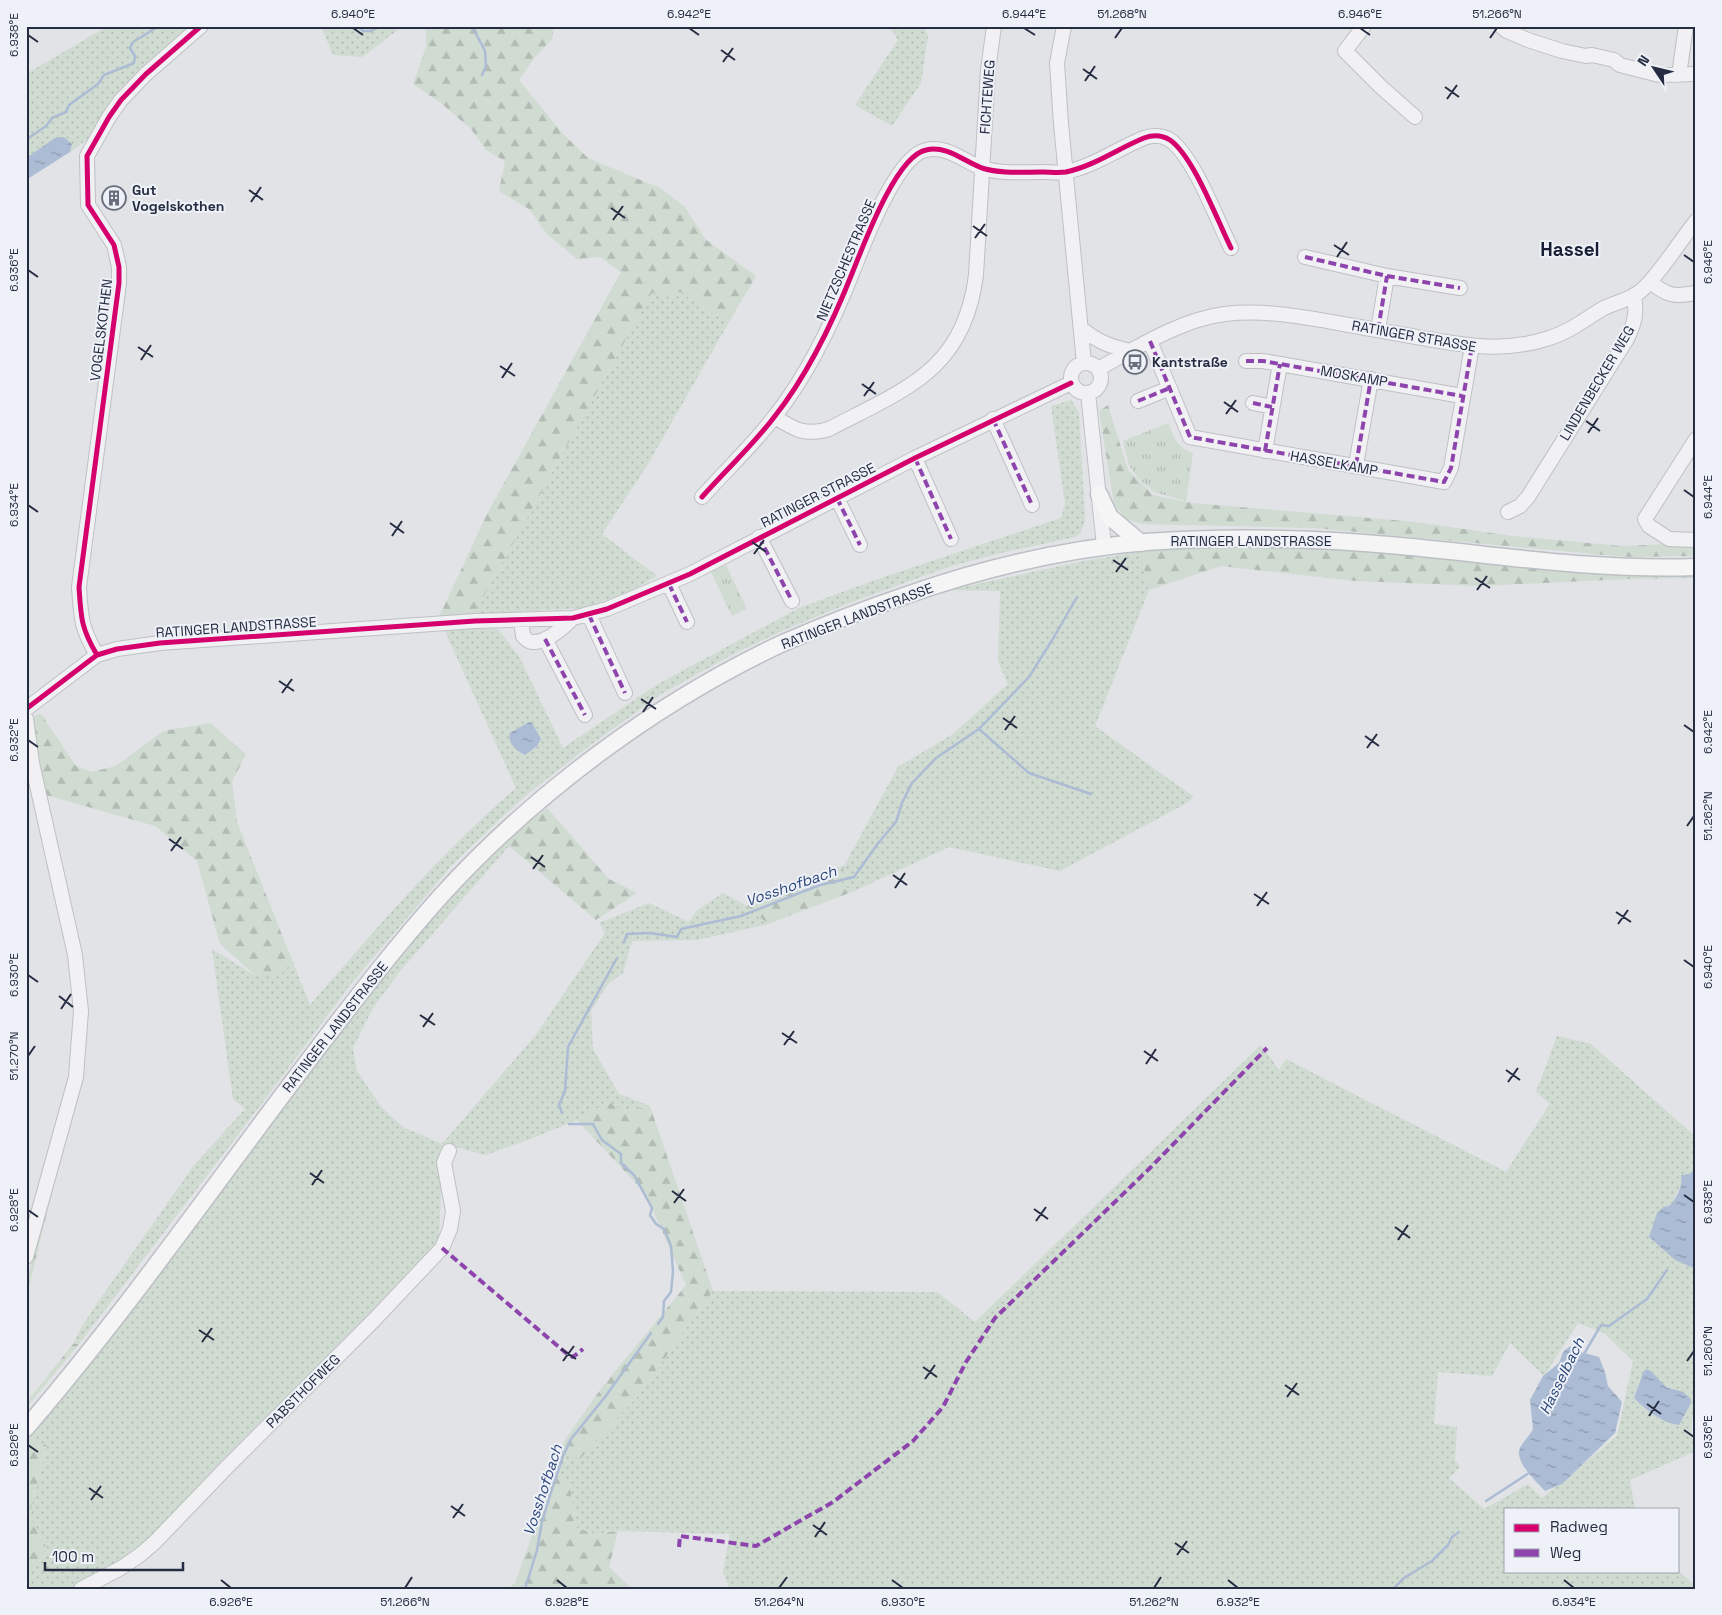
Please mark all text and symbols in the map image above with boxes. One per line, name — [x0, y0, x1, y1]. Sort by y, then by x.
text: 6.940°E — [331, 6, 375, 22]
text: 6.942°E — [667, 6, 711, 22]
text: 6.944°E — [1002, 6, 1046, 22]
text: 51.268°N — [1097, 6, 1147, 22]
text: 6.946°E — [1338, 6, 1382, 22]
text: 51.266°N — [1472, 6, 1522, 22]
text: 6.938°E — [6, 13, 22, 57]
north arrow — [1630, 42, 1680, 92]
text: N — [1633, 52, 1653, 70]
street label: FICHTEWEG — [975, 59, 999, 135]
place label: Gut Vogelskothen — [132, 181, 224, 215]
building icon: Gut Vogelskothen — [101, 185, 127, 211]
street label: NIETZSCHESTRASSE — [812, 196, 880, 324]
district label: Hassel — [1540, 237, 1600, 262]
text: 6.946°E — [1700, 240, 1716, 284]
text: 6.936°E — [6, 248, 22, 292]
street label: VOGELSKOTHEN — [86, 278, 116, 382]
street label: RATINGER STRASSE — [1350, 316, 1478, 356]
street label: LINDENBECKER WEG — [1556, 322, 1638, 444]
bus stop icon: Kantstraße — [1122, 349, 1148, 375]
place label: Kantstraße — [1152, 353, 1228, 371]
street label: MOSKAMP — [1319, 361, 1389, 391]
street label: HASSELKAMP — [1289, 446, 1379, 480]
street label: RATINGER STRASSE — [758, 458, 878, 532]
text: 6.944°E — [1700, 475, 1716, 519]
text: 6.934°E — [6, 483, 22, 527]
street label: RATINGER LANDSTRASSE — [1170, 532, 1332, 550]
street label: RATINGER LANDSTRASSE — [779, 579, 936, 653]
street label: RATINGER LANDSTRASSE — [155, 612, 317, 642]
text: 6.942°E — [1700, 710, 1716, 754]
text: 6.932°E — [6, 718, 22, 762]
text: 51.262°N — [1700, 791, 1716, 841]
water label: Vosshofbach — [743, 861, 840, 910]
text: 6.940°E — [1700, 945, 1716, 989]
text: 6.930°E — [6, 953, 22, 997]
street label: RATINGER LANDSTRASSE — [278, 958, 392, 1096]
text: 51.270°N — [6, 1031, 22, 1081]
text: 6.938°E — [1700, 1180, 1716, 1224]
text: 6.928°E — [6, 1188, 22, 1232]
text: 51.260°N — [1700, 1326, 1716, 1376]
water label: Hasselbach — [1535, 1334, 1589, 1417]
street label: PABSTHOFWEG — [262, 1350, 344, 1432]
text: 6.936°E — [1700, 1415, 1716, 1459]
text: 6.926°E — [6, 1423, 22, 1467]
water label: Vosshofbach — [519, 1441, 566, 1538]
legend — [1504, 1508, 1680, 1572]
text: Radweg — [1550, 1517, 1608, 1536]
scale bar — [45, 1540, 182, 1572]
text: Weg — [1550, 1543, 1581, 1562]
text: 100 m — [52, 1547, 94, 1566]
text: 6.926°E — [209, 1594, 253, 1610]
text: 51.266°N — [380, 1594, 430, 1610]
text: 6.928°E — [545, 1594, 589, 1610]
text: 51.264°N — [754, 1594, 804, 1610]
text: 6.930°E — [881, 1594, 925, 1610]
text: 51.262°N — [1129, 1594, 1179, 1610]
text: 6.932°E — [1216, 1594, 1260, 1610]
text: 6.934°E — [1552, 1594, 1596, 1610]

